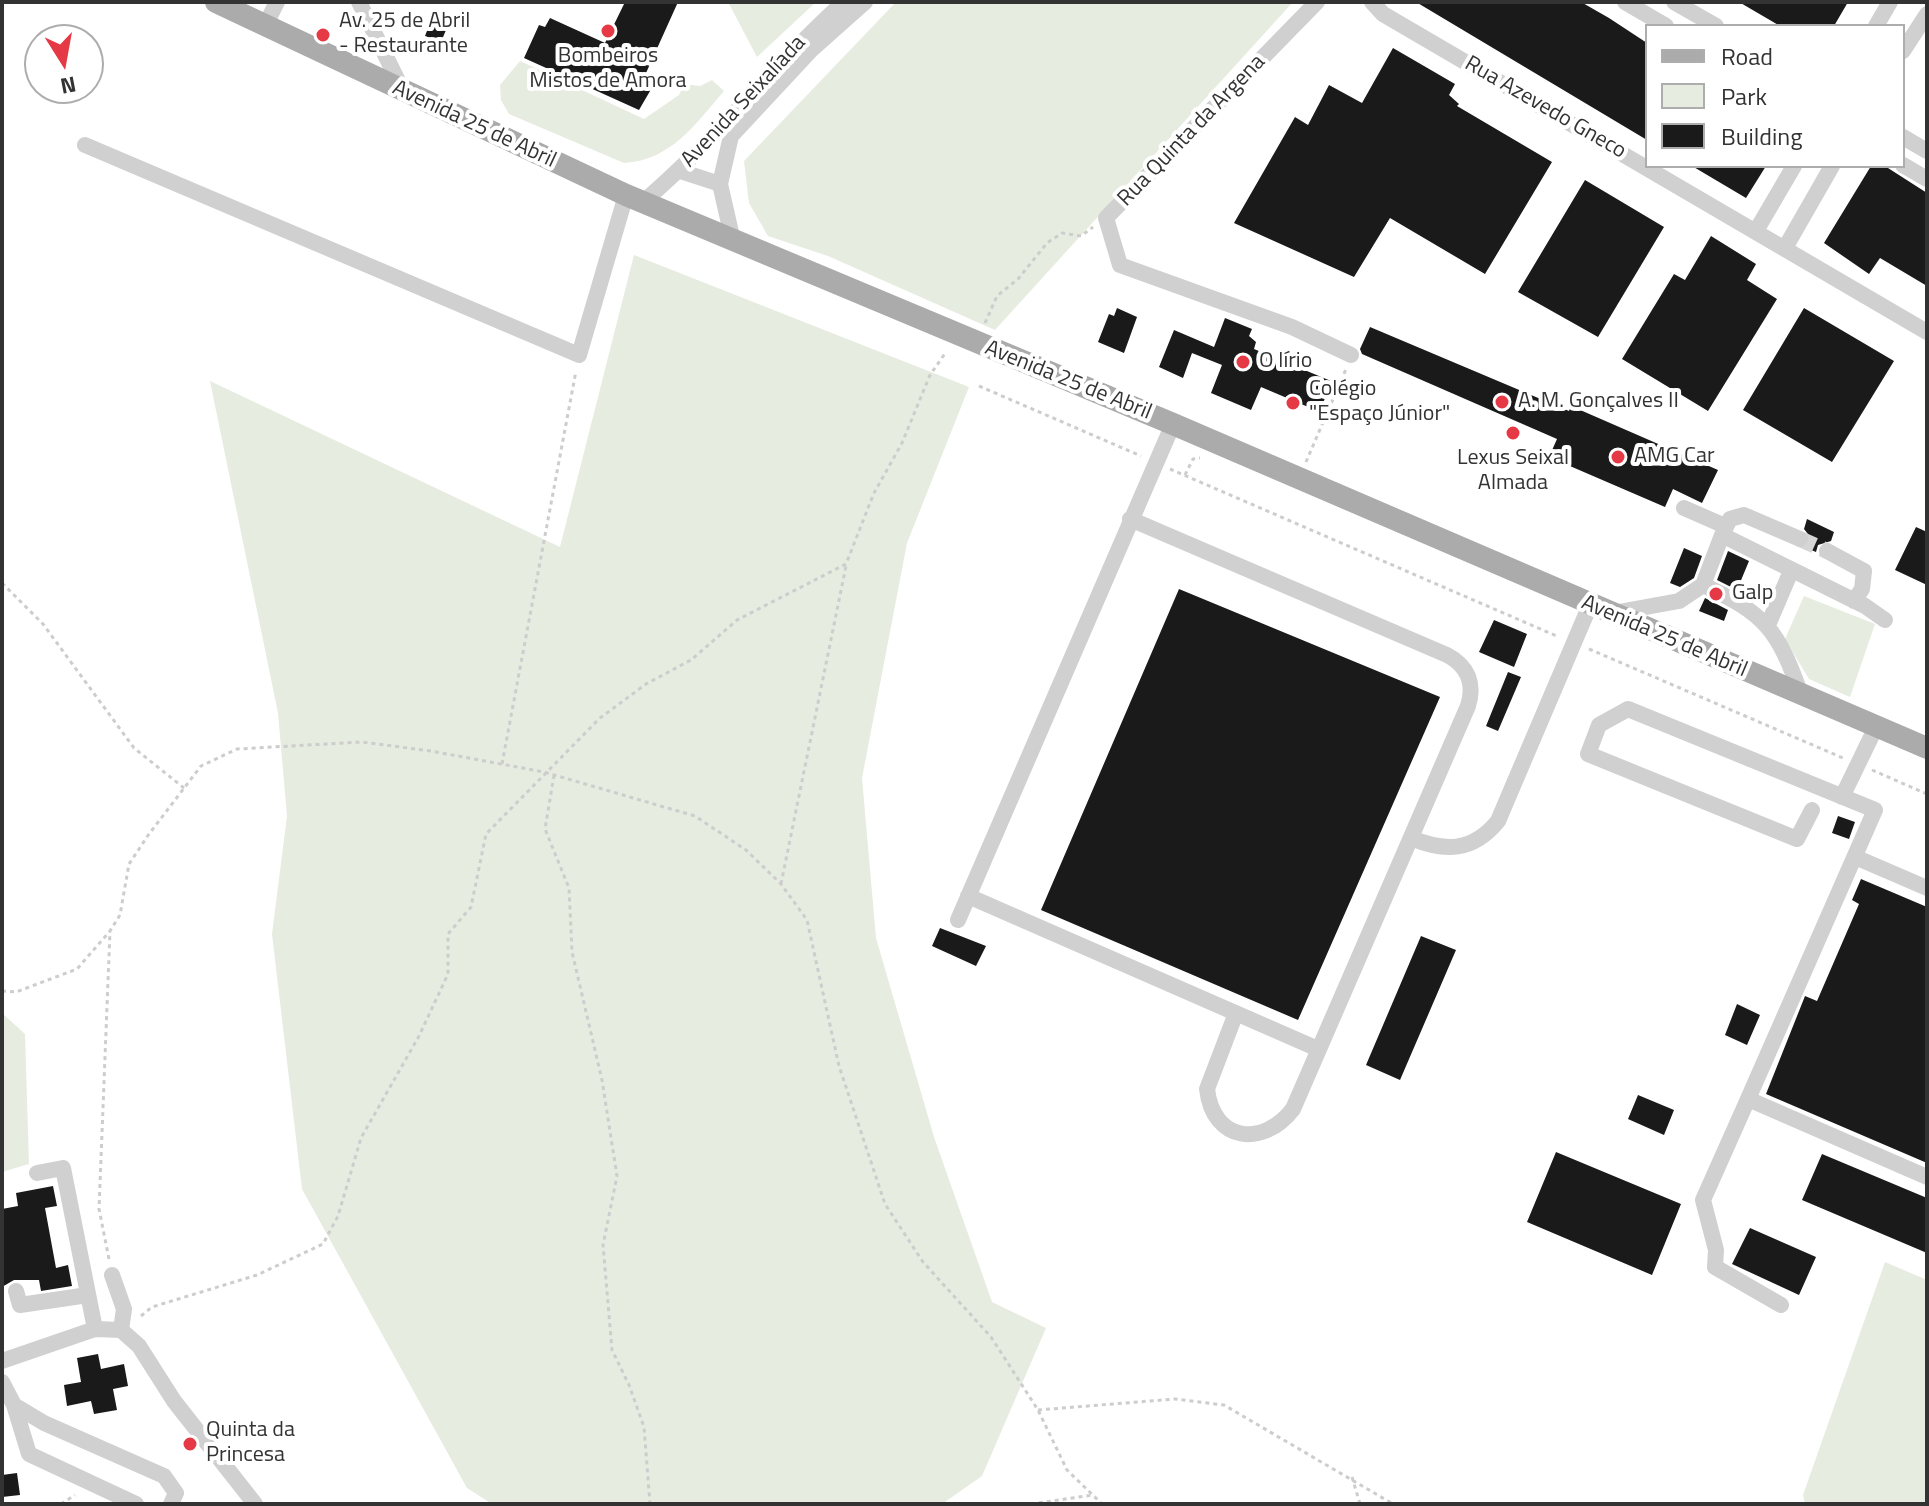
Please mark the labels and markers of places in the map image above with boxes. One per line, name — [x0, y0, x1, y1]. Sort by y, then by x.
place label: Av. 25 de Abril - Restaurante — [339, 9, 470, 60]
marker: Bombeiros Mistos de Amora — [599, 22, 617, 40]
marker: Av. 25 de Abril - Restaurante — [314, 26, 332, 44]
place label: Bombeiros Mistos de Amora — [529, 44, 687, 96]
place label: O lírio — [1259, 349, 1312, 375]
marker: O lírio — [1234, 353, 1252, 371]
place label: Colégio "Espaço Júnior" — [1309, 377, 1450, 428]
place label: A. M. Gonçalves II — [1518, 389, 1679, 415]
marker: A. M. Gonçalves II — [1493, 393, 1511, 411]
marker: Colégio "Espaço Júnior" — [1284, 394, 1302, 412]
marker: Lexus Seixal Almada — [1504, 424, 1522, 442]
place label: AMG Car — [1634, 444, 1715, 470]
place label: Lexus Seixal Almada — [1457, 446, 1569, 498]
marker: AMG Car — [1609, 448, 1627, 466]
place label: Galp — [1732, 581, 1773, 607]
marker: Galp — [1707, 585, 1725, 603]
place label: Quinta da Princesa — [206, 1418, 295, 1470]
marker: Quinta da Princesa — [181, 1435, 199, 1453]

